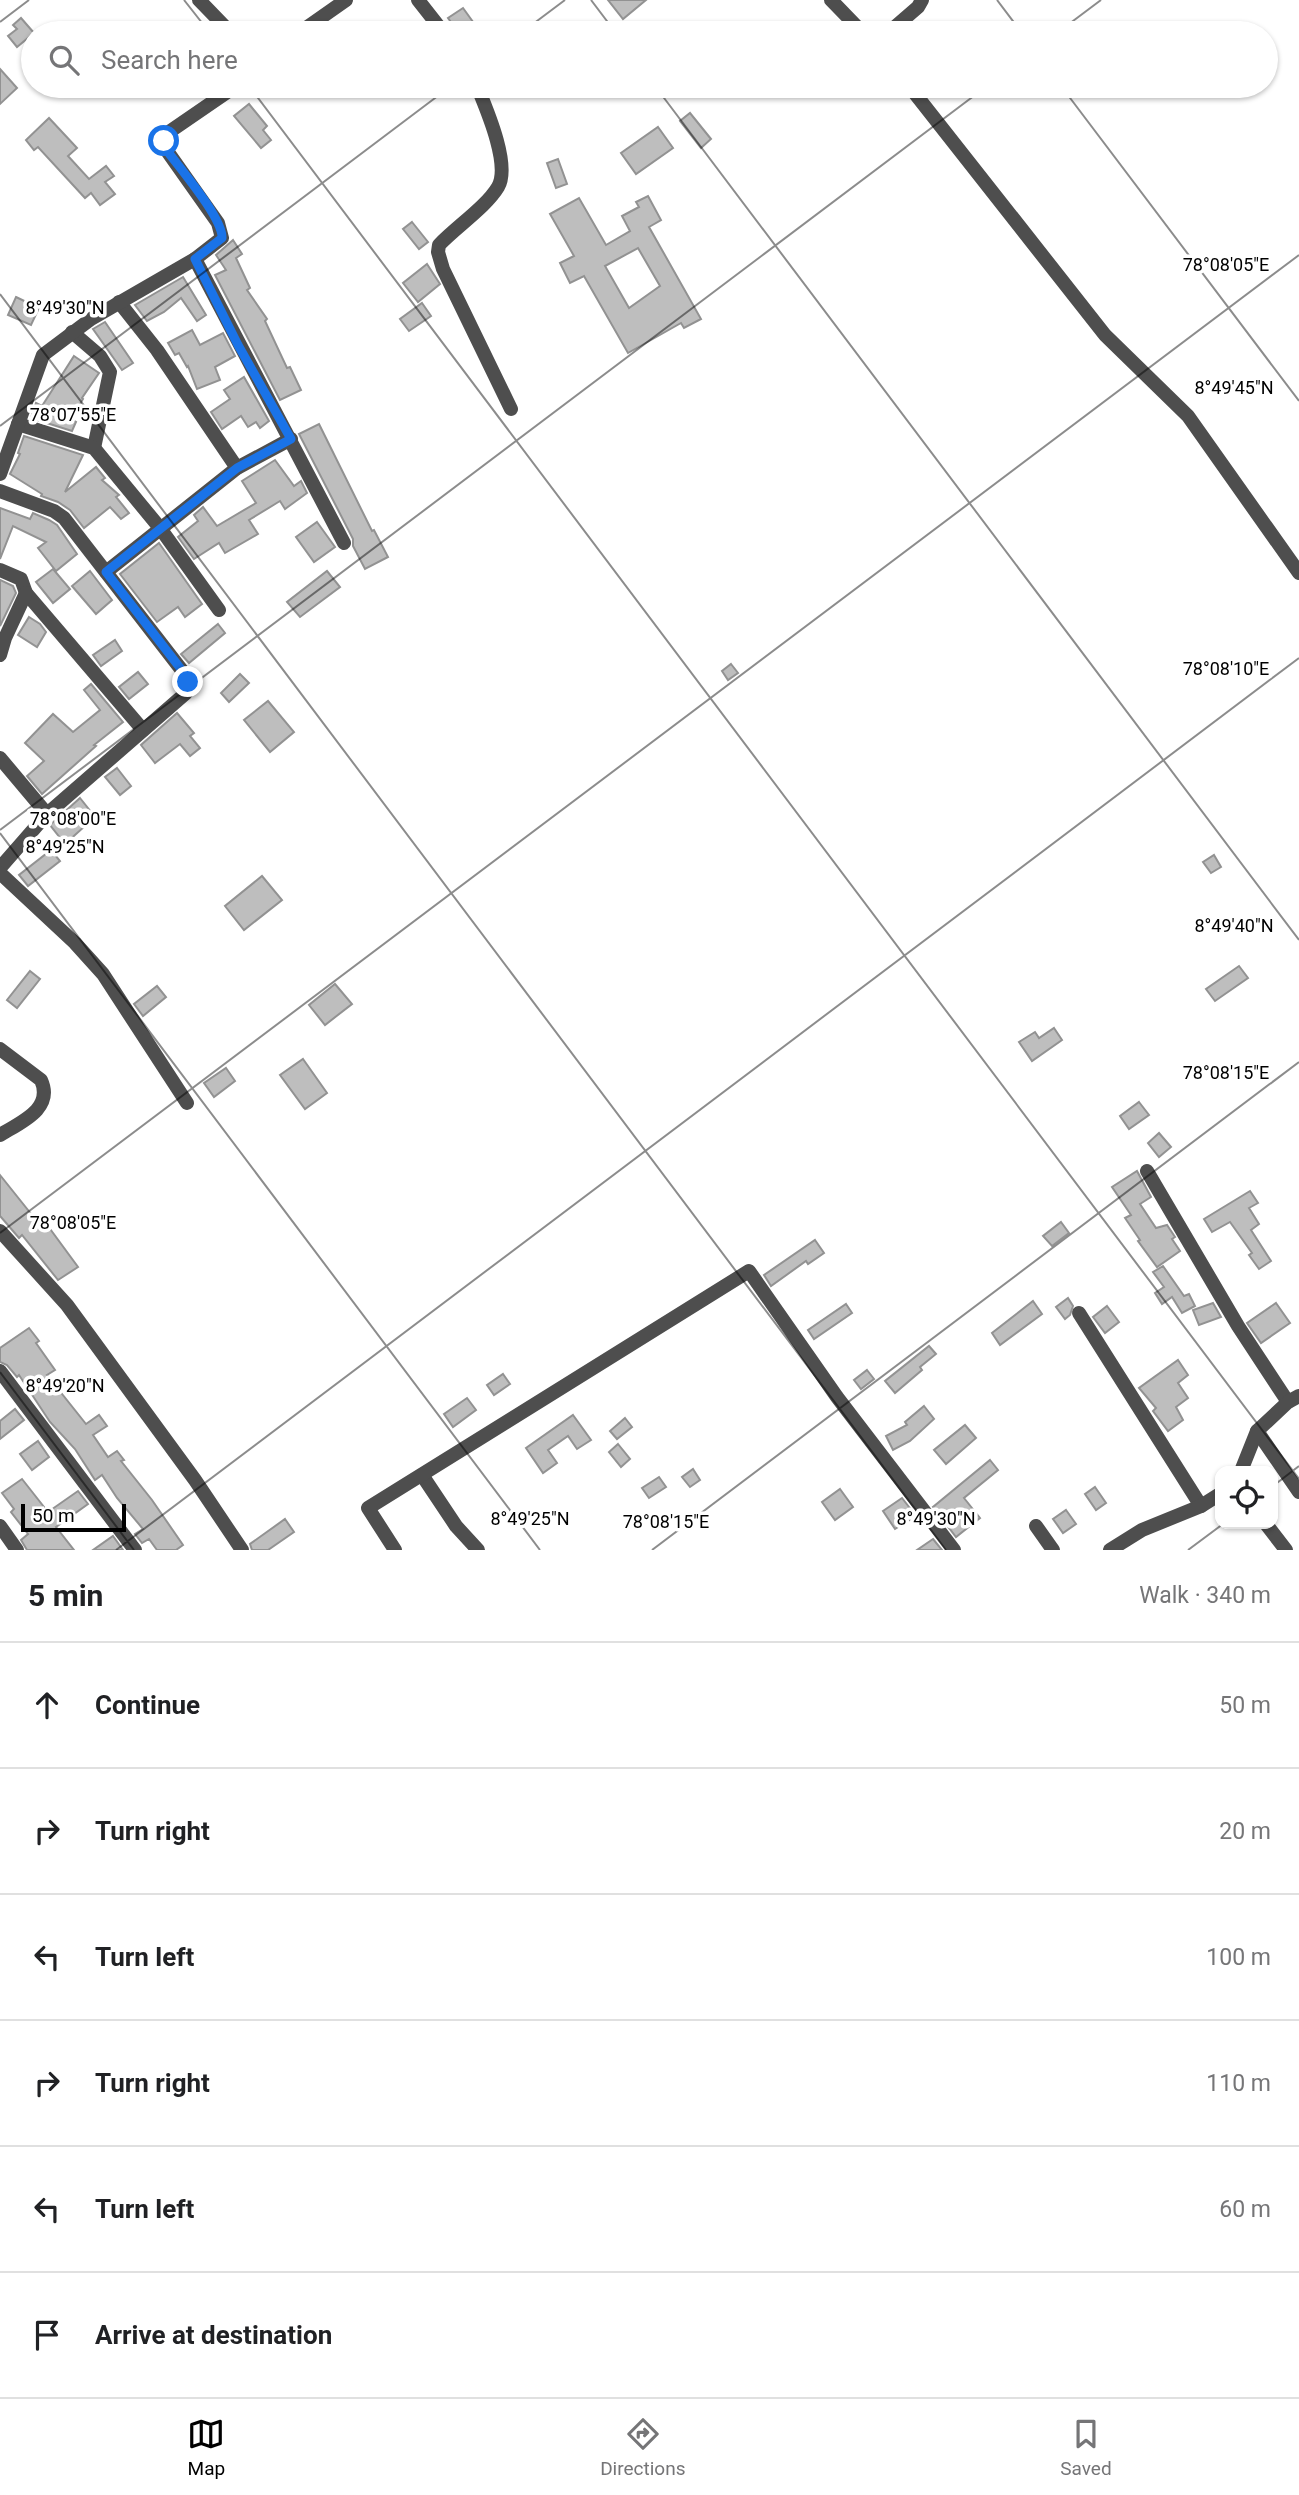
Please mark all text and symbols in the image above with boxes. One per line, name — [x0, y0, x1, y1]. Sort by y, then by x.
search box — [21, 21, 1278, 98]
icon: search — [45, 41, 83, 79]
text: Search here — [101, 45, 238, 75]
route start — [148, 125, 179, 156]
text: 78°08'05"E — [1183, 254, 1269, 275]
text: 8°49'30"N — [25, 297, 105, 318]
text: 8°49'45"N — [1194, 377, 1274, 398]
text: 78°07'55"E — [30, 404, 116, 425]
text: 78°08'10"E — [1183, 658, 1269, 679]
route end — [172, 666, 203, 697]
text: 78°08'00"E — [30, 808, 116, 829]
text: 8°49'25"N — [25, 836, 105, 857]
text: 8°49'40"N — [1194, 915, 1274, 936]
text: 78°08'15"E — [1183, 1062, 1269, 1083]
text: 78°08'05"E — [30, 1212, 116, 1233]
text: 8°49'20"N — [25, 1375, 105, 1396]
map controls — [1215, 1466, 1278, 1529]
button: locate — [1215, 1466, 1278, 1529]
scale bar — [21, 1501, 126, 1533]
text: 50 m — [32, 1504, 75, 1527]
text: 8°49'25"N — [490, 1508, 570, 1529]
text: 8°49'30"N — [896, 1508, 976, 1529]
text: 78°08'15"E — [623, 1511, 709, 1532]
text: 5 min — [28, 1578, 103, 1613]
text: Walk · 340 m — [1139, 1582, 1271, 1609]
icon: ahead — [28, 1686, 66, 1724]
text: Continue — [95, 1690, 200, 1720]
text: 50 m — [1219, 1692, 1271, 1719]
icon: right — [28, 1812, 66, 1850]
text: Turn right — [95, 1816, 210, 1846]
text: 20 m — [1219, 1818, 1271, 1845]
icon: left — [28, 1938, 66, 1976]
text: Turn left — [95, 1942, 194, 1972]
text: 100 m — [1206, 1944, 1271, 1971]
icon: right — [28, 2064, 66, 2102]
text: Turn right — [95, 2068, 210, 2098]
text: 110 m — [1206, 2070, 1271, 2097]
icon: left — [28, 2190, 66, 2228]
text: Turn left — [95, 2194, 194, 2224]
text: 60 m — [1219, 2196, 1271, 2223]
icon: arrive — [28, 2316, 66, 2354]
text: Arrive at destination — [95, 2320, 332, 2350]
tab: Map — [187, 2415, 225, 2480]
tab: Directions — [600, 2415, 685, 2480]
tab: Saved — [1060, 2415, 1112, 2480]

